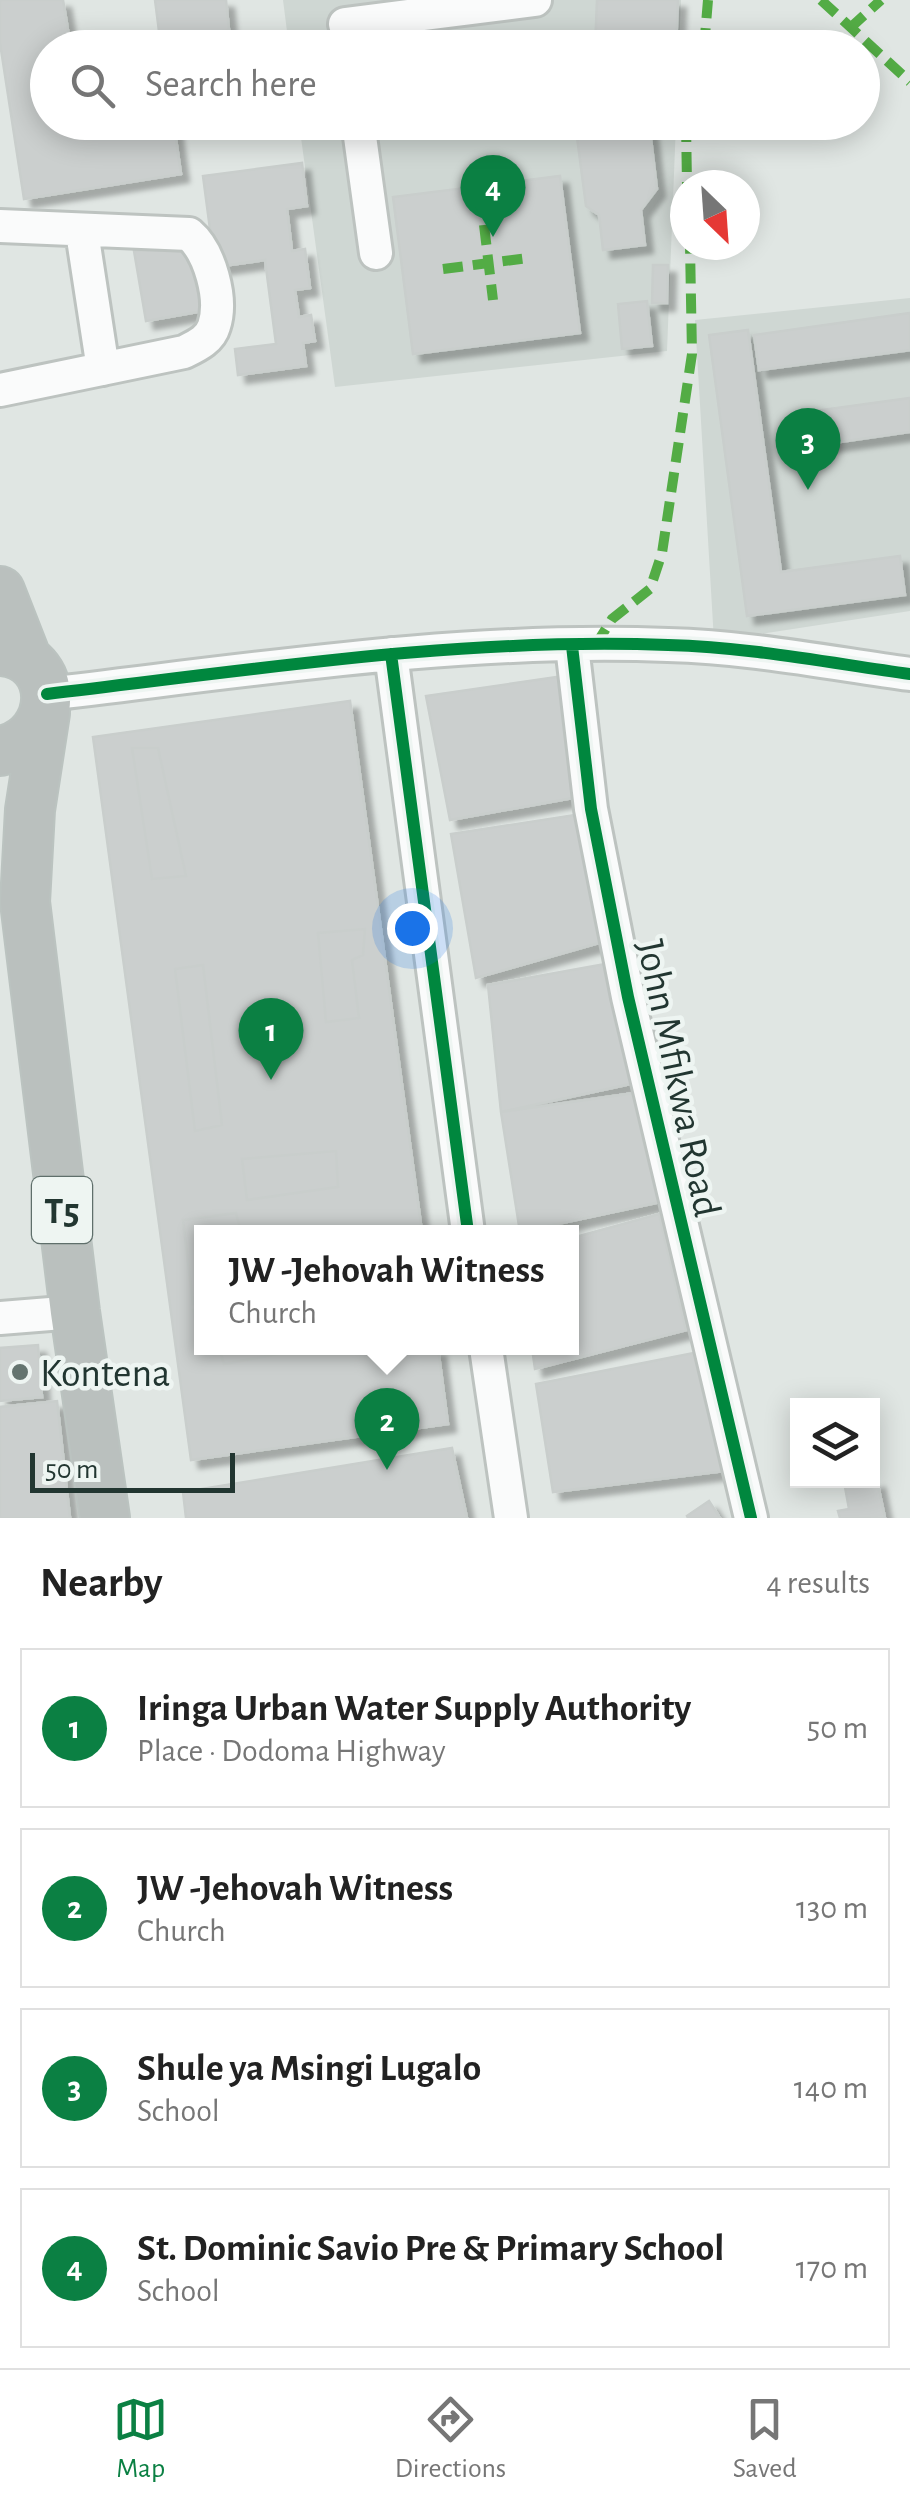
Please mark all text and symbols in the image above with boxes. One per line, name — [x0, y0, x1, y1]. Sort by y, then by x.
search box — [30, 30, 880, 140]
icon: search — [65, 58, 120, 113]
text: Search here — [145, 66, 317, 104]
pin: 4 — [460, 154, 526, 237]
north arrow — [670, 170, 760, 260]
pin: 3 — [776, 408, 840, 490]
your location — [387, 903, 438, 954]
street label: John Mfikwa Road — [629, 936, 727, 1220]
pin: 1 — [238, 998, 304, 1080]
road number: T5 — [32, 1177, 92, 1243]
popup — [194, 1225, 579, 1355]
text: JW -Jehovah Witness — [228, 1252, 545, 1290]
text: Church — [228, 1297, 317, 1329]
place label: Kontena — [40, 1354, 171, 1394]
marker: Kontena — [9, 1361, 31, 1383]
pin: 2 — [354, 1388, 420, 1470]
map controls — [790, 1398, 880, 1488]
button: layers — [790, 1398, 880, 1488]
scale bar — [30, 1448, 235, 1492]
text: 50 m — [45, 1456, 99, 1484]
text: Nearby — [40, 1562, 163, 1604]
text: 4 results — [766, 1567, 870, 1599]
text: Iringa Urban Water Supply Authority — [137, 1690, 691, 1728]
text: 1 — [69, 1712, 80, 1744]
text: 50 m — [807, 1712, 868, 1744]
text: Place · Dodoma Highway — [137, 1735, 446, 1767]
text: JW -Jehovah Witness — [137, 1870, 453, 1908]
text: 2 — [67, 1892, 82, 1924]
text: 130 m — [796, 1892, 868, 1924]
text: Church — [137, 1915, 226, 1947]
text: Shule ya Msingi Lugalo — [137, 2050, 481, 2088]
text: 3 — [68, 2072, 81, 2104]
text: 140 m — [794, 2072, 868, 2104]
text: School — [137, 2095, 220, 2127]
text: St. Dominic Savio Pre & Primary School — [137, 2230, 724, 2268]
text: 4 — [66, 2252, 83, 2284]
text: 170 m — [796, 2252, 868, 2284]
text: School — [137, 2275, 220, 2307]
tab: Map — [113, 2392, 168, 2486]
tab: Directions — [395, 2392, 506, 2486]
tab: Saved — [733, 2392, 797, 2486]

